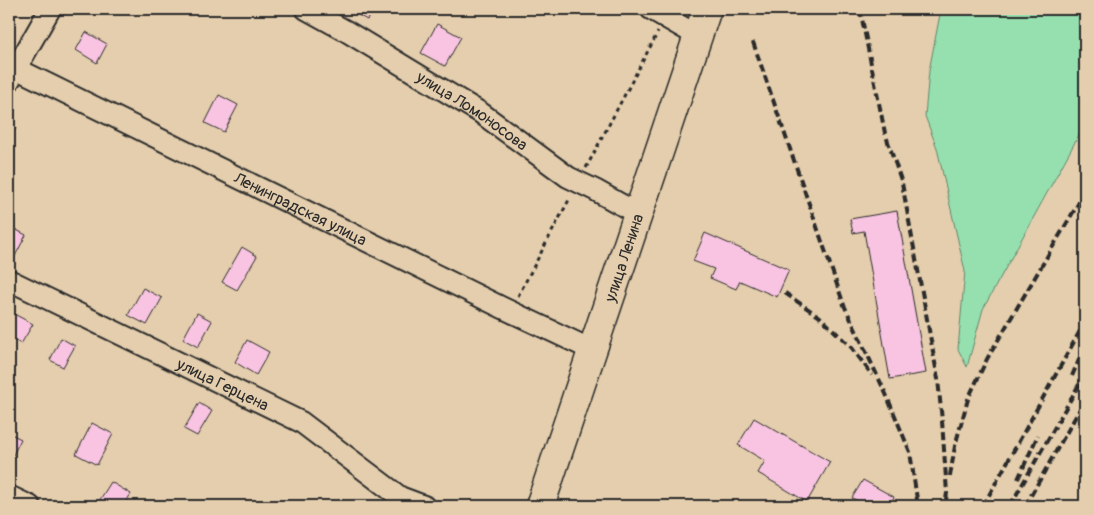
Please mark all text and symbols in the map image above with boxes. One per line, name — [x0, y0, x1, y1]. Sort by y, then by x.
street label: улица Ломоносова — [412, 67, 532, 155]
street label: Ленинградская улица — [230, 168, 370, 250]
street label: улица Ленина — [600, 211, 648, 305]
street label: улица Герцена — [172, 354, 272, 416]

